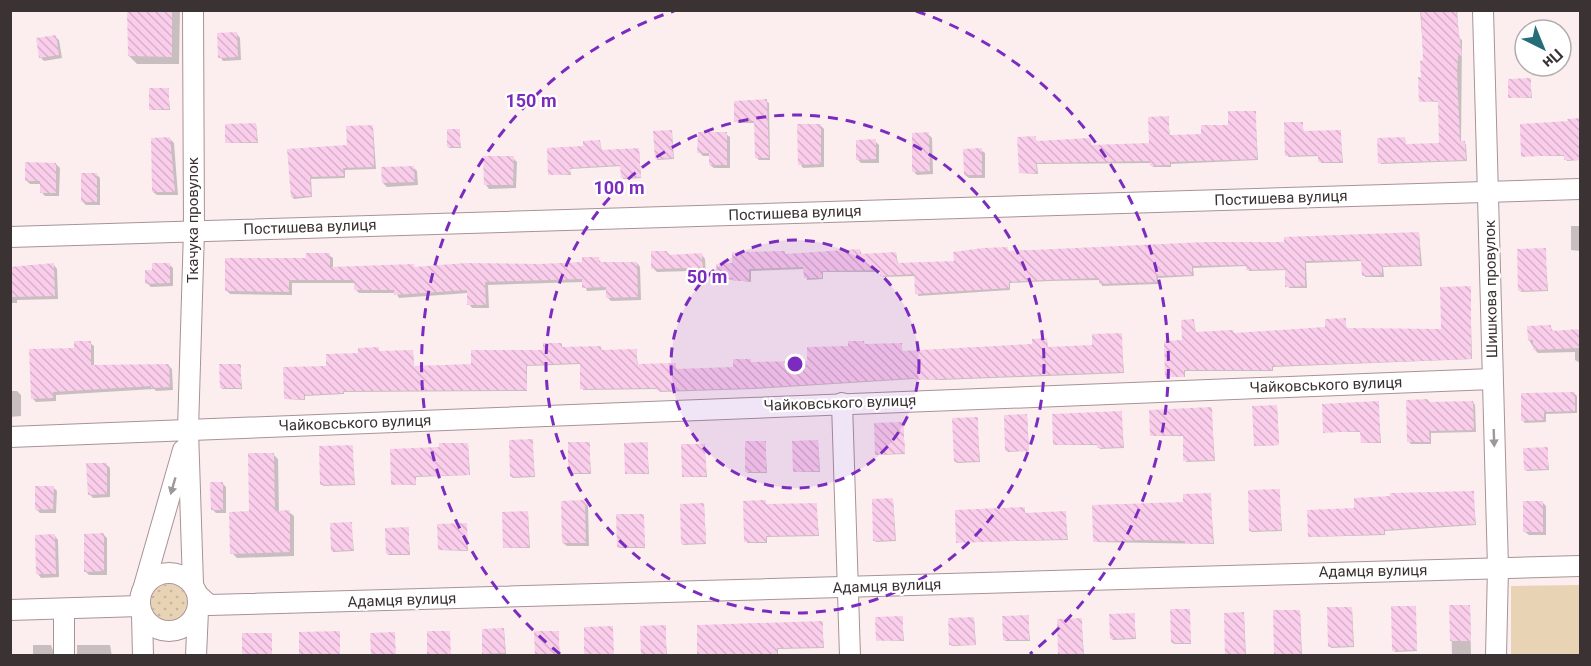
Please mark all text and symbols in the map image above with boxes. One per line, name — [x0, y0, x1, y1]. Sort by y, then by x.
north arrow — [1513, 18, 1573, 78]
text: Пн — [1539, 45, 1567, 73]
text: 150 m — [505, 90, 557, 111]
street label: Ткачука провулок — [184, 157, 202, 283]
text: 100 m — [593, 177, 645, 198]
street label: Постишева вулиця — [1214, 187, 1348, 209]
street label: Постишева вулиця — [728, 202, 862, 224]
street label: Постишева вулиця — [243, 216, 377, 238]
street label: Шишкова провулок — [1481, 220, 1501, 358]
text: 50 m — [687, 266, 727, 287]
centre of rings — [785, 354, 805, 374]
street label: Чайковського вулиця — [1249, 373, 1403, 397]
street label: Чайковського вулиця — [763, 391, 917, 415]
street label: Чайковського вулиця — [278, 411, 432, 435]
one-way arrow — [1489, 428, 1499, 447]
one-way arrow — [167, 477, 177, 495]
street label: Адамця вулиця — [1318, 561, 1428, 581]
street label: Адамця вулиця — [832, 575, 942, 597]
street label: Адамця вулиця — [347, 589, 457, 611]

